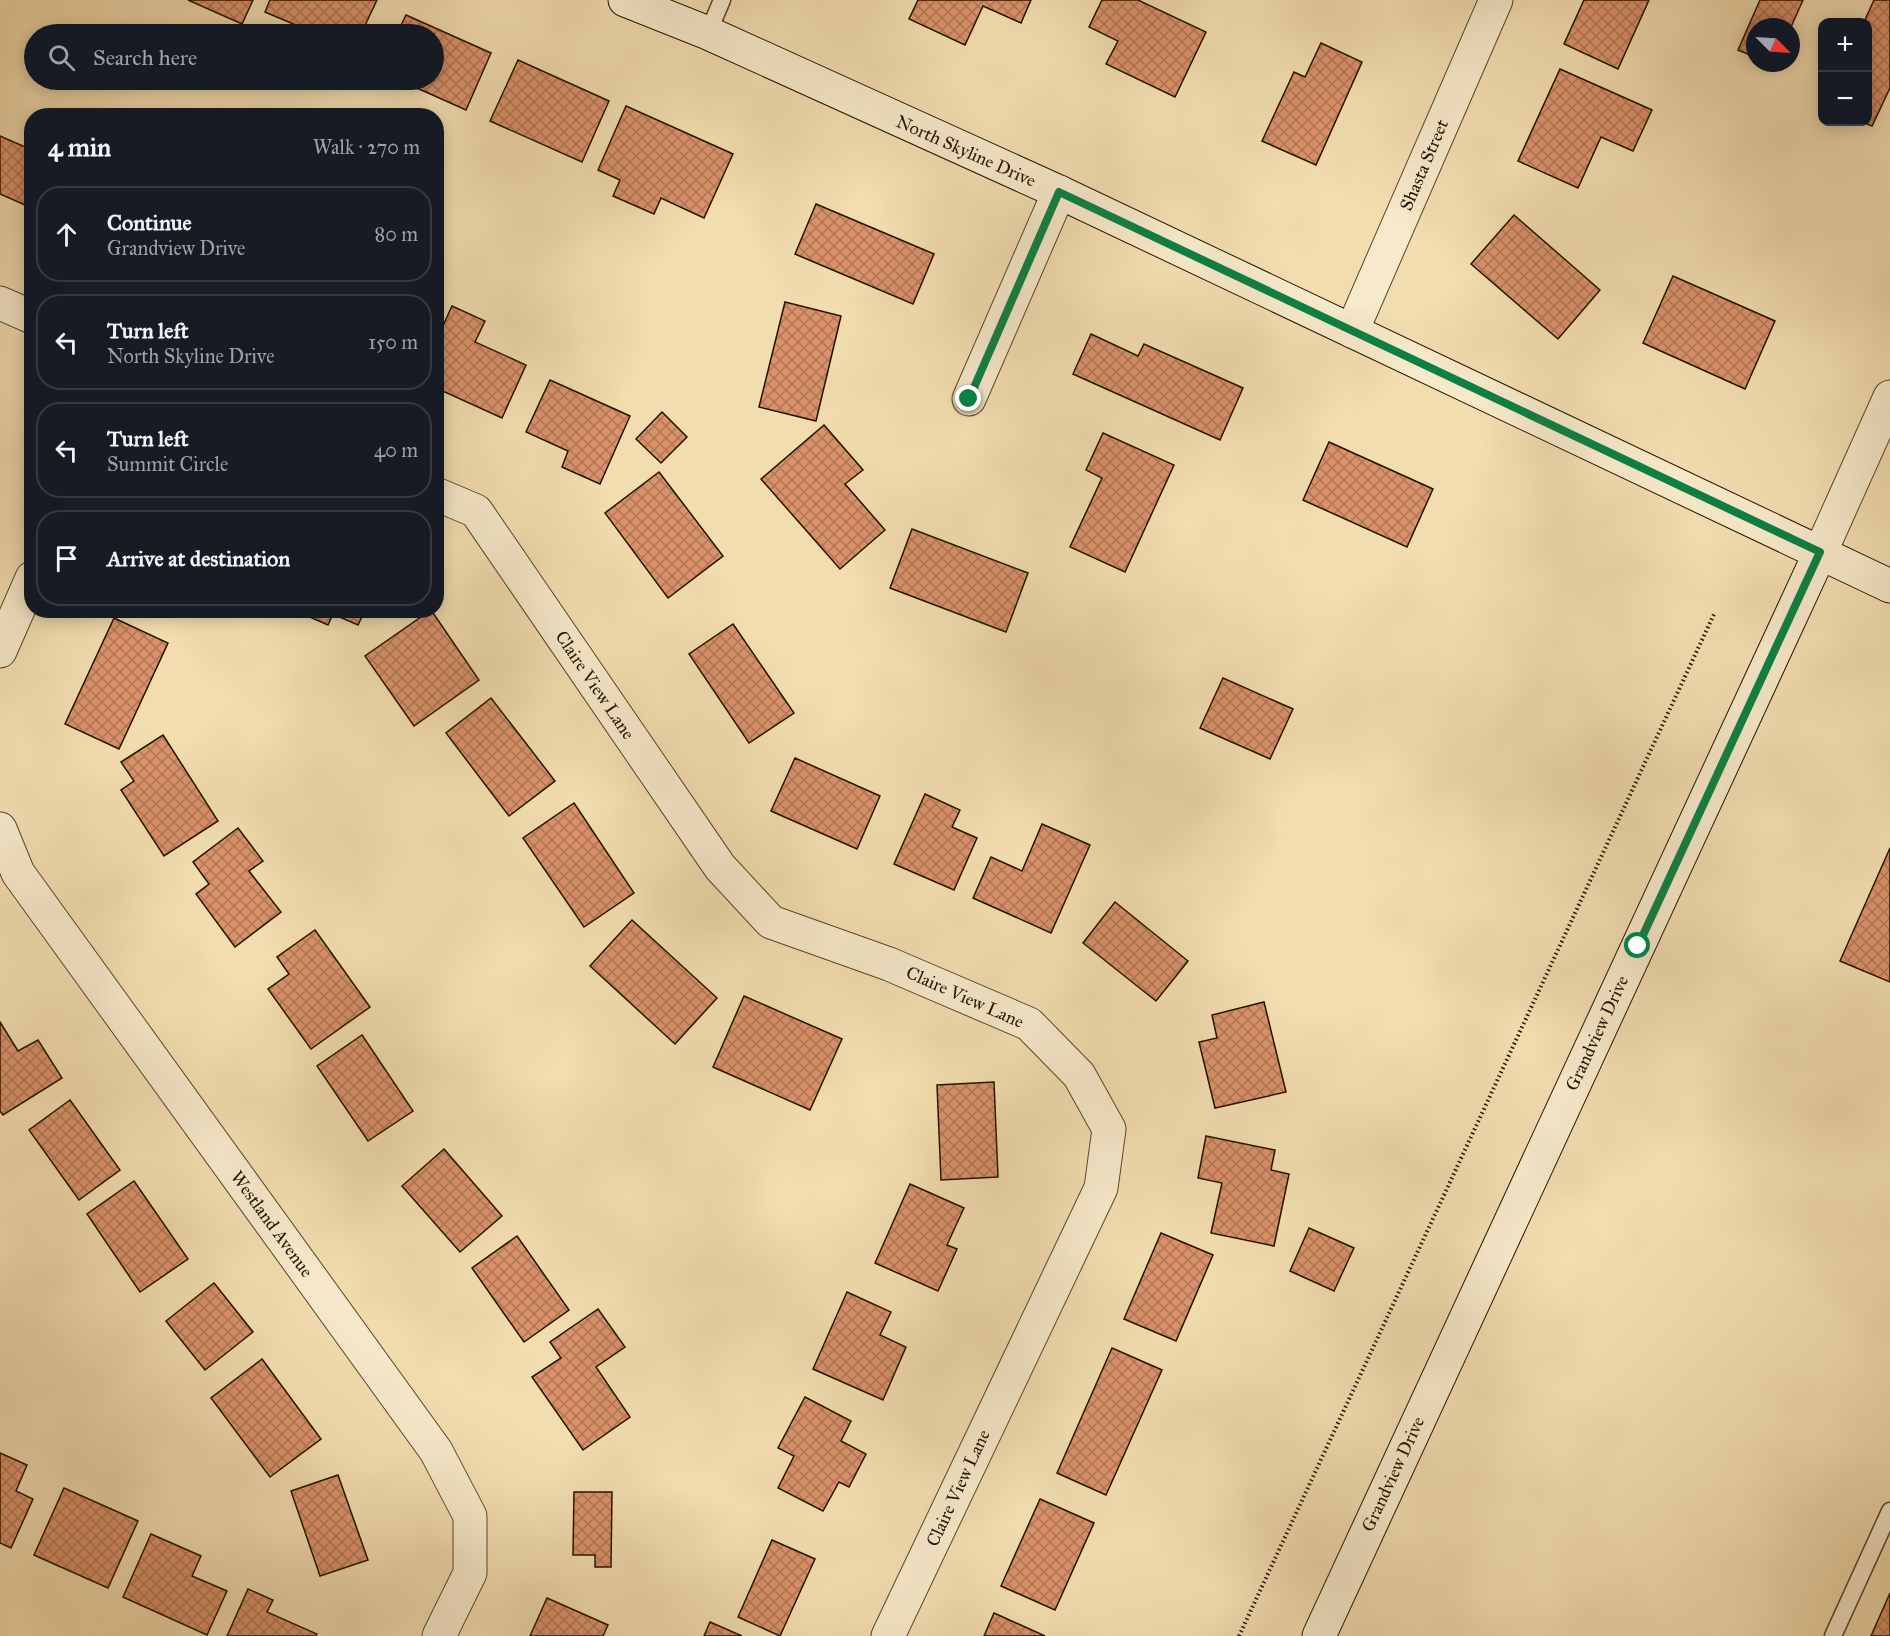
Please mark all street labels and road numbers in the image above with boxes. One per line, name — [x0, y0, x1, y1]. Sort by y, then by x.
street label: North Skyline Drive — [893, 110, 1039, 192]
street label: Shasta Street — [1395, 115, 1453, 214]
street label: Claire View Lane — [551, 626, 639, 744]
street label: Claire View Lane — [903, 961, 1027, 1033]
street label: Grandview Drive — [1561, 972, 1633, 1094]
street label: Westland Avenue — [226, 1167, 318, 1281]
street label: Grandview Drive — [1357, 1413, 1429, 1535]
street label: Claire View Lane — [921, 1426, 995, 1550]

